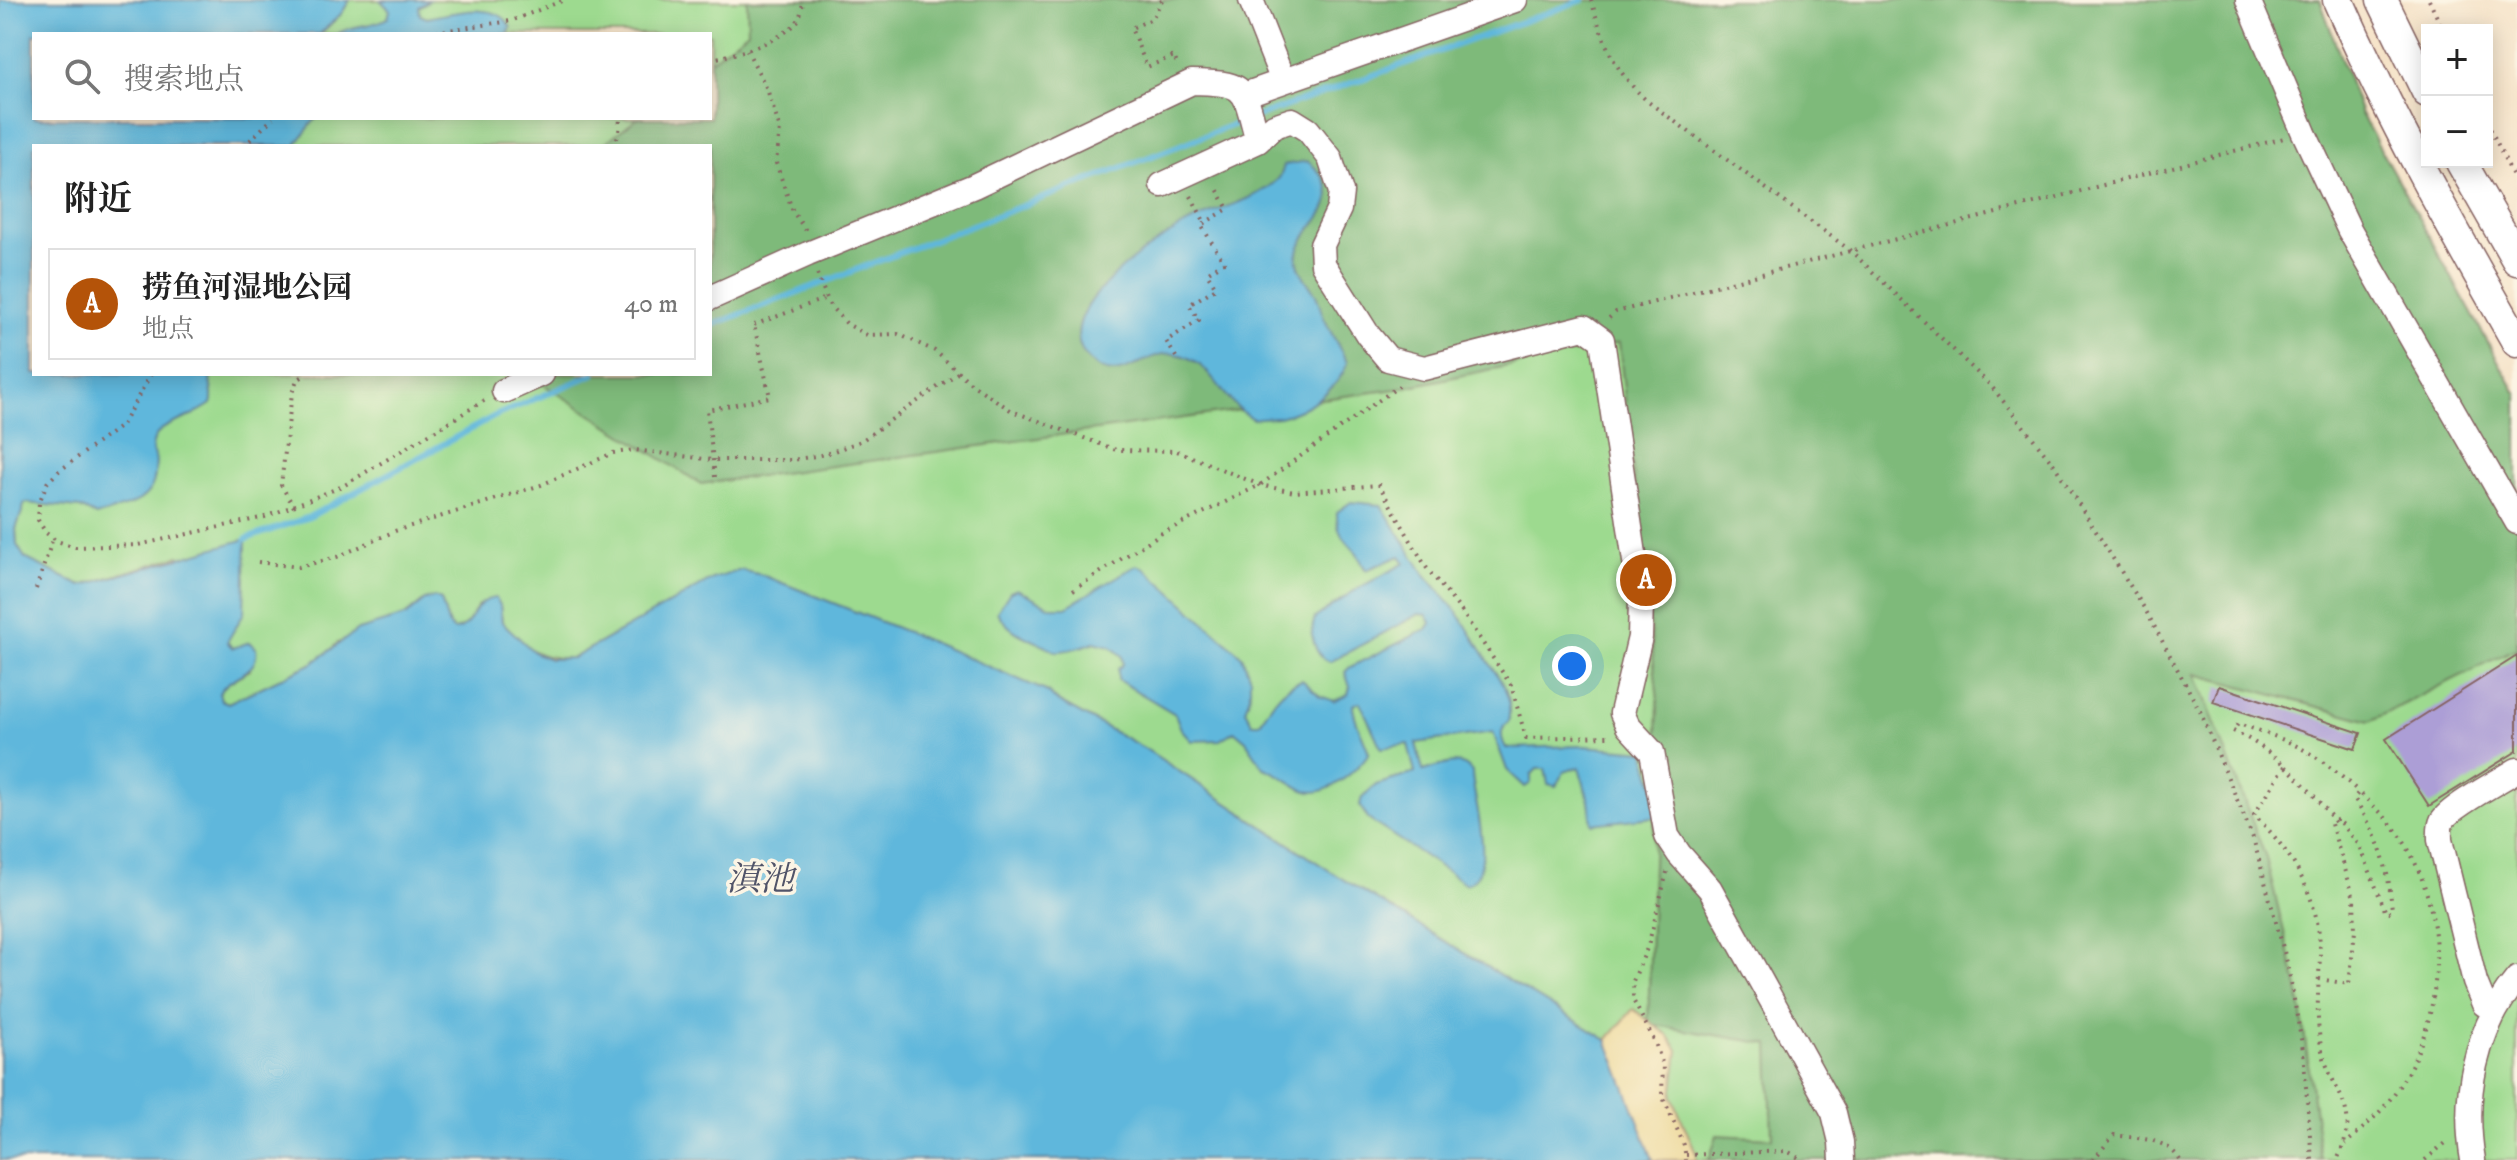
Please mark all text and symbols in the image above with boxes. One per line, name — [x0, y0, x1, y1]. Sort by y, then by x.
map controls — [2421, 24, 2493, 168]
button: + — [2421, 24, 2493, 96]
search box — [32, 32, 712, 120]
icon: search — [60, 54, 104, 98]
text: 搜索地点 — [124, 62, 244, 99]
button: − — [2421, 96, 2493, 168]
text: 附近 — [64, 179, 132, 221]
text: 捞鱼河湿地公园 — [142, 270, 352, 307]
text: A — [84, 288, 100, 321]
text: 40 m — [624, 288, 678, 321]
text: 地点 — [142, 313, 194, 346]
pin: A — [1620, 550, 1672, 610]
your location — [1552, 646, 1592, 686]
water label: 滇池 — [726, 859, 798, 901]

